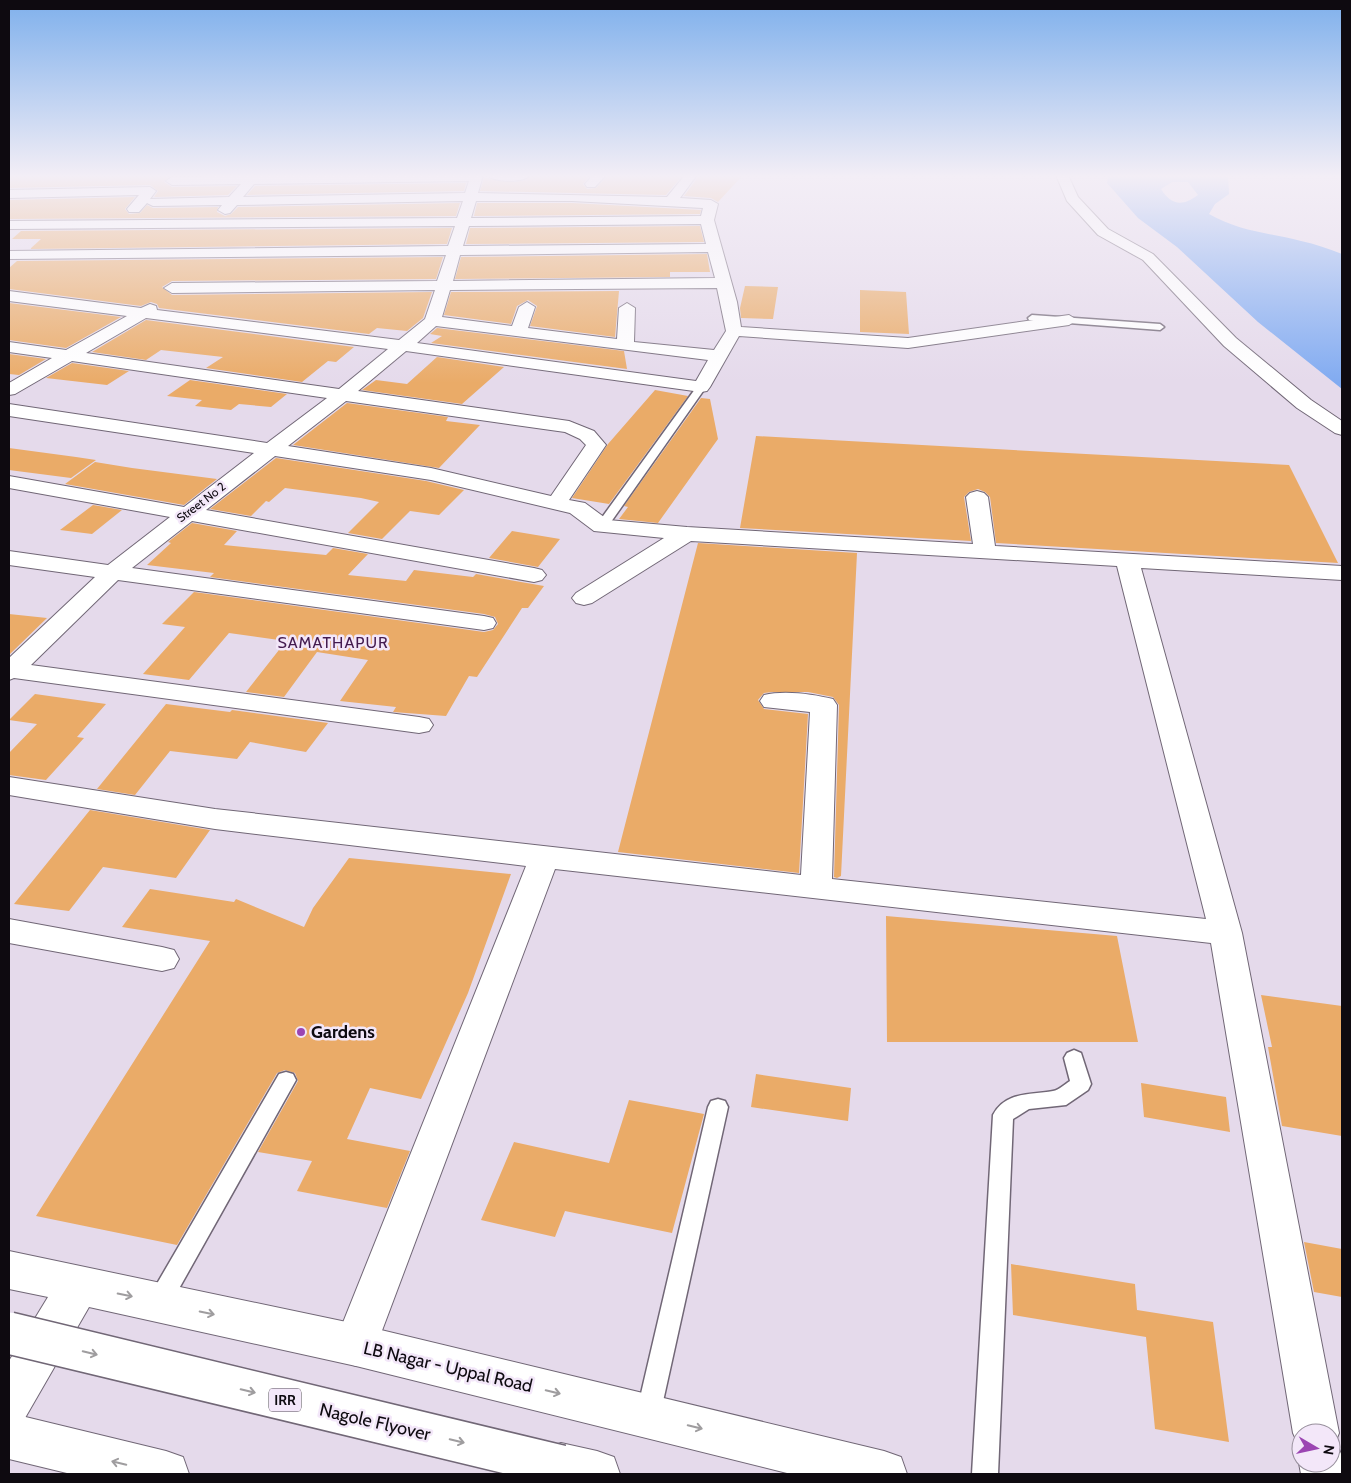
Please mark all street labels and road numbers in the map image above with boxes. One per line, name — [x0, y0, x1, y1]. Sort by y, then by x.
street label: Street No 2 — [174, 479, 228, 525]
street label: LB Nagar - Uppal Road — [361, 1337, 535, 1397]
road number: IRR — [269, 1388, 301, 1412]
street label: Nagole Flyover — [317, 1399, 433, 1446]

